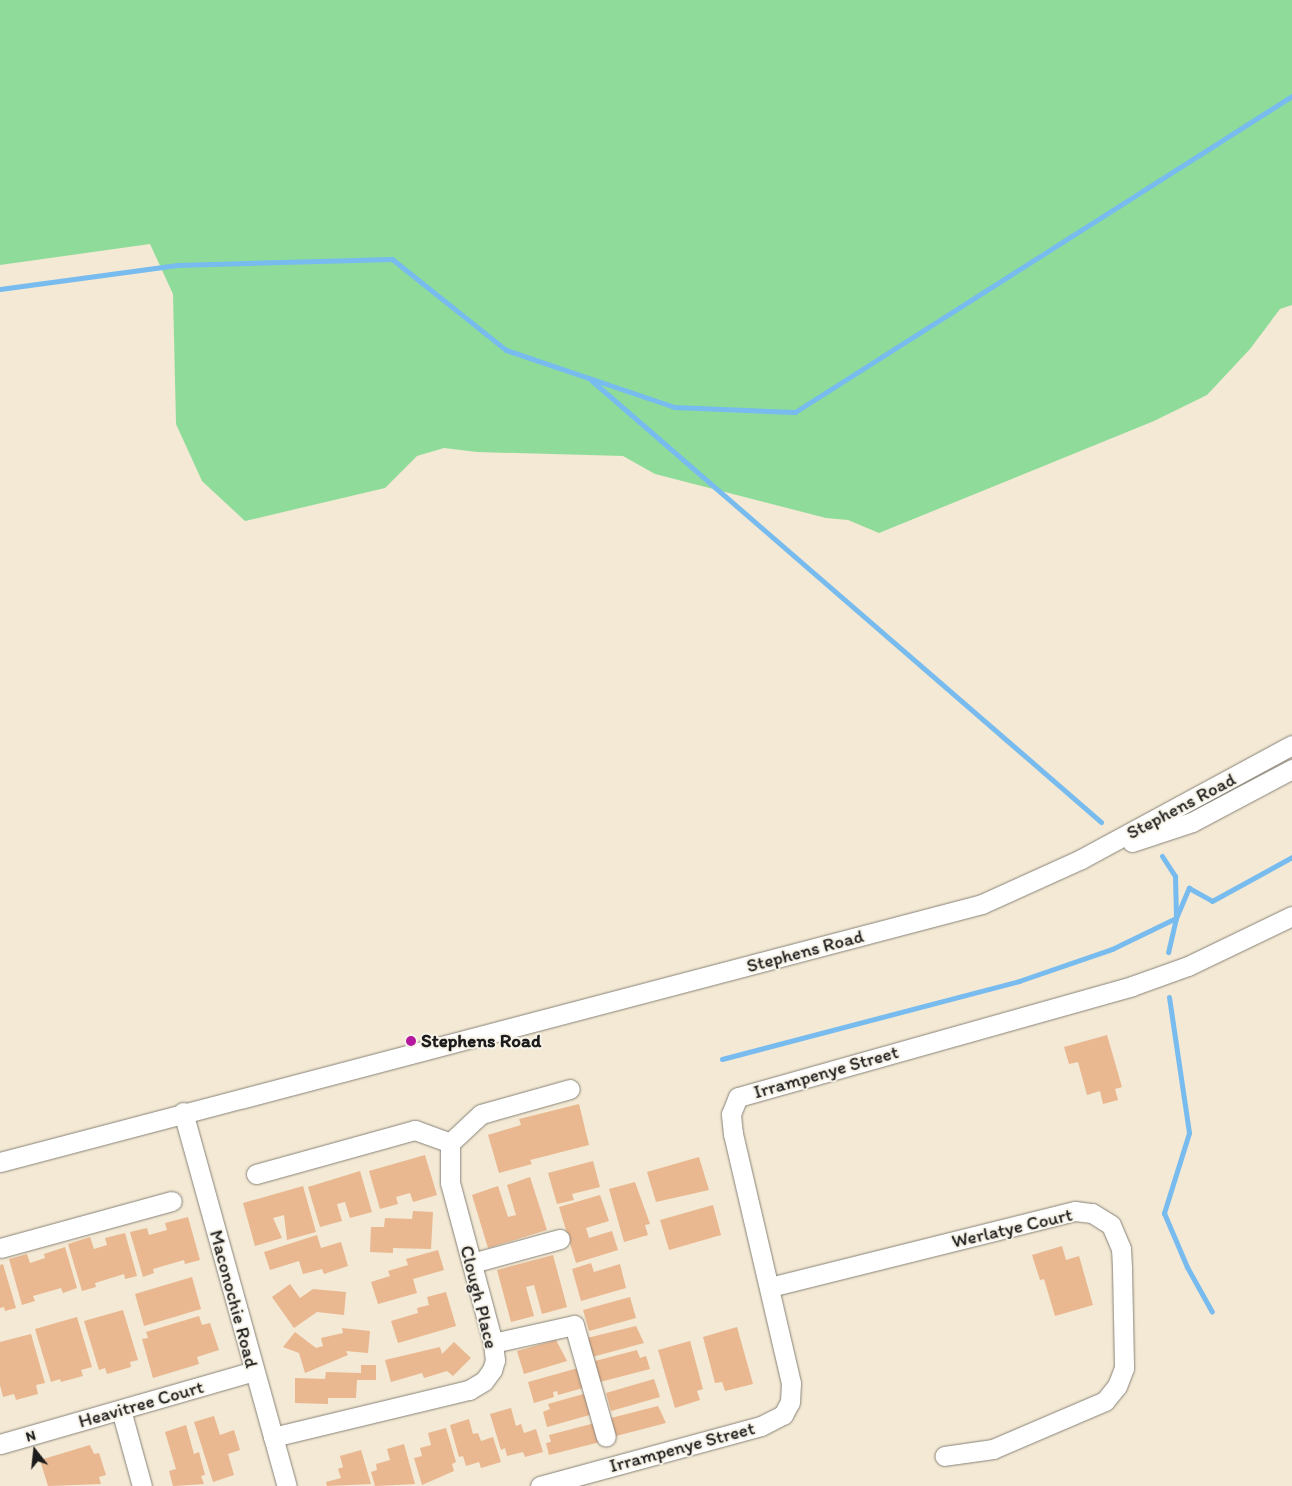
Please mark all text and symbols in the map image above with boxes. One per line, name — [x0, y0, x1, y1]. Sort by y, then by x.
street label: Stephens Road — [1123, 768, 1239, 844]
street label: Stephens Road — [744, 924, 866, 978]
place label: Stephens Road — [421, 1030, 541, 1052]
marker: Stephens Road — [405, 1035, 417, 1047]
street label: Irrampenye Street — [751, 1040, 901, 1104]
street label: Werlatye Court — [949, 1203, 1075, 1253]
street label: Maconochie Road — [205, 1228, 263, 1370]
street label: Clough Place — [455, 1243, 503, 1351]
street label: Heavitree Court — [76, 1375, 206, 1433]
street label: Irrampenye Street — [607, 1417, 757, 1477]
north arrow — [10, 1426, 60, 1476]
text: N — [24, 1427, 38, 1446]

